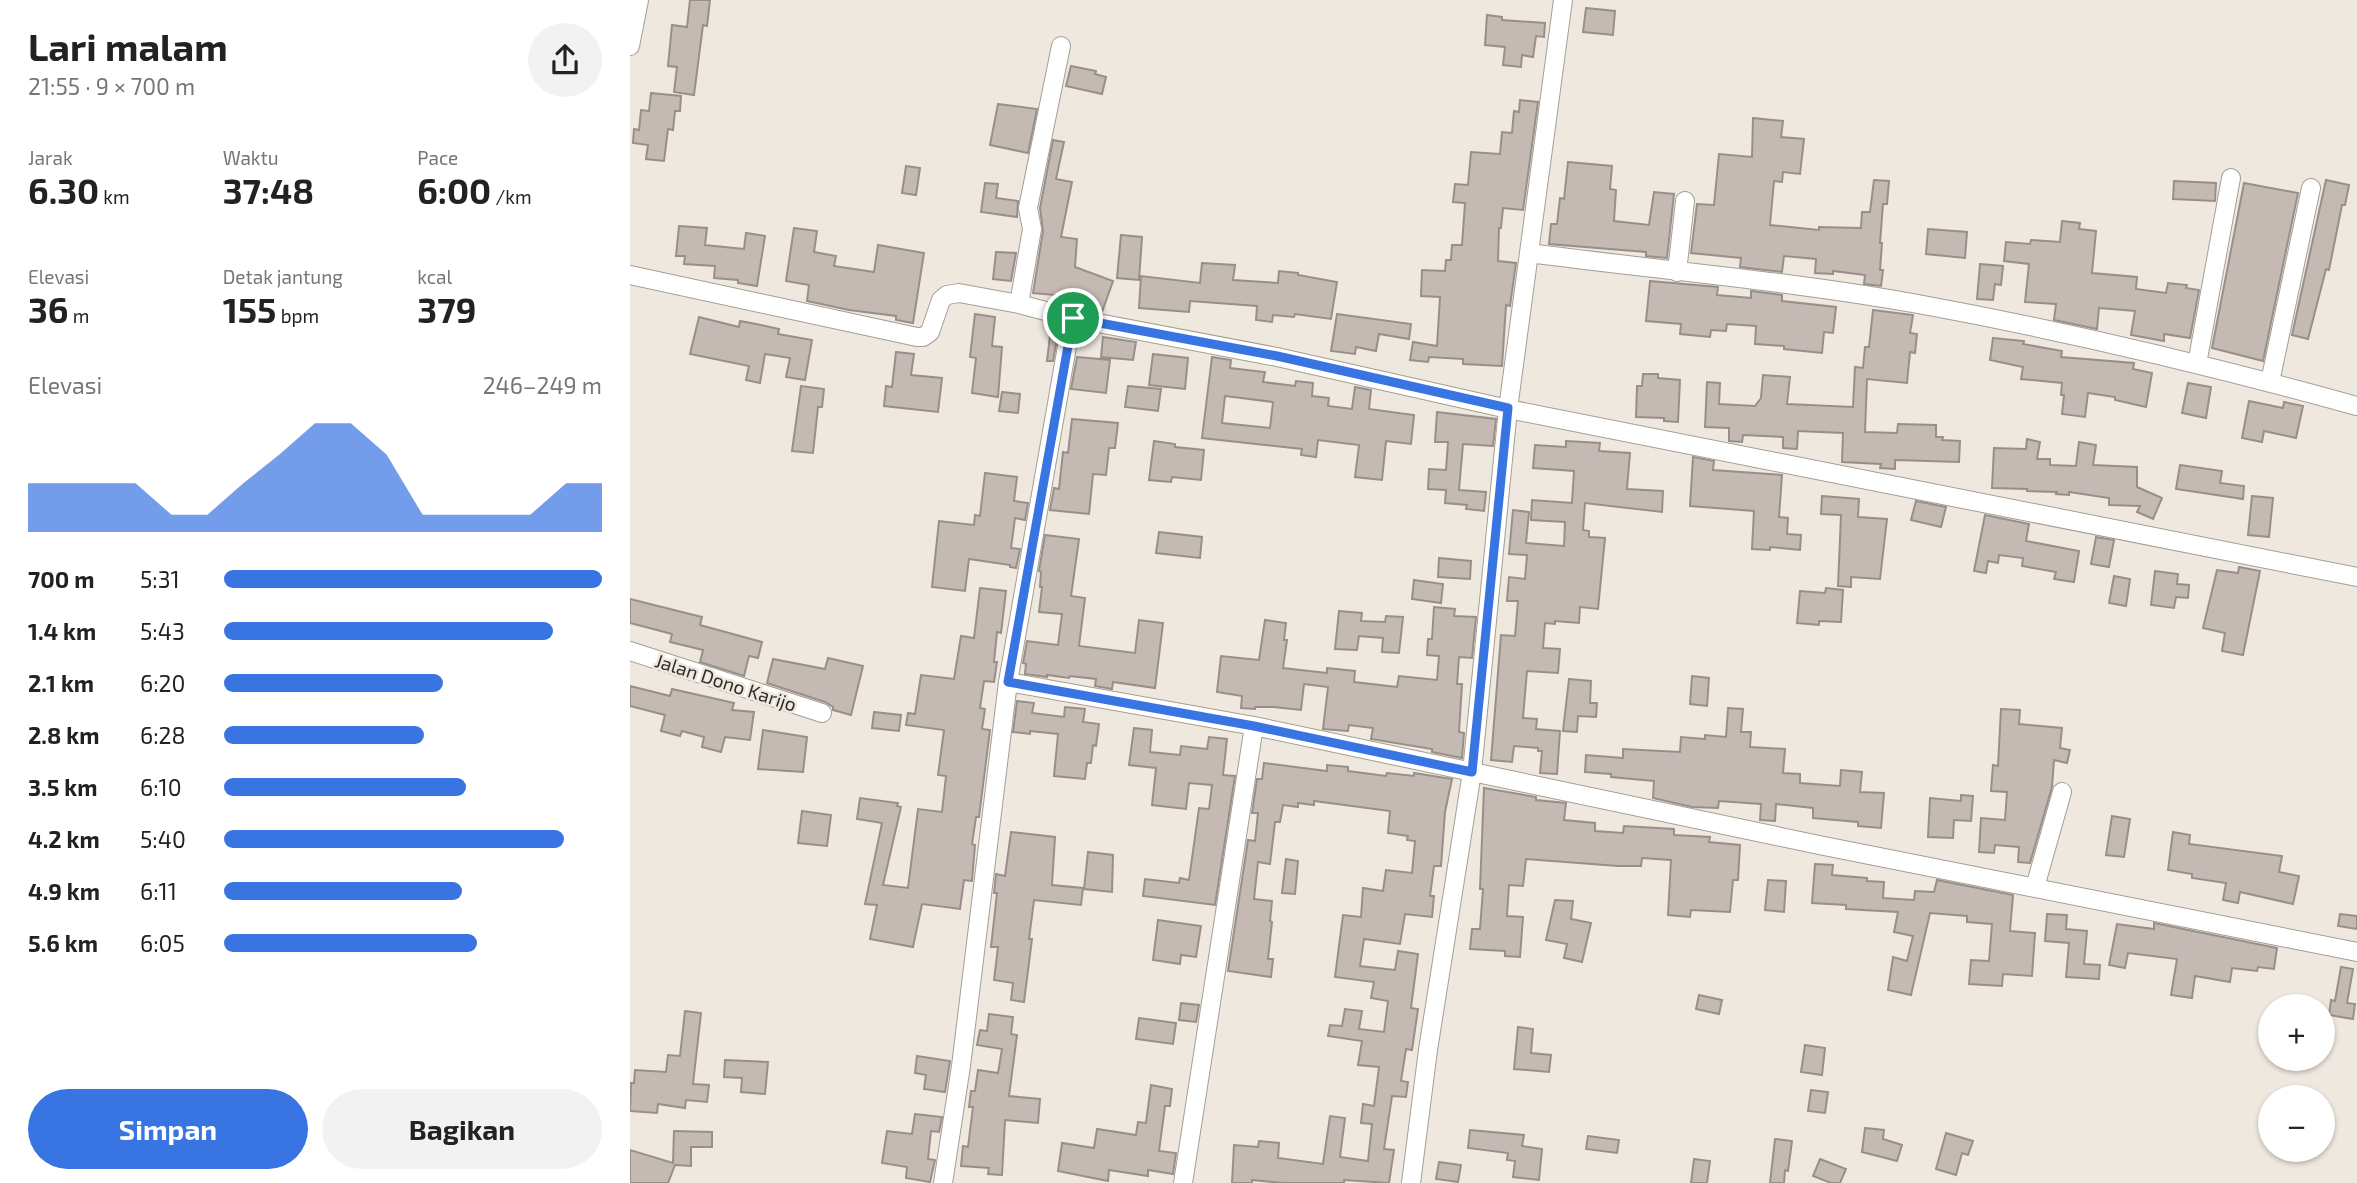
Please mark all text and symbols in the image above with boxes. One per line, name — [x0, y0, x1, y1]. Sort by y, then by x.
text: Lari malam — [28, 23, 228, 69]
button: share — [528, 23, 602, 97]
text: 21:55 · 9 × 700 m — [28, 72, 195, 100]
text: Jarak — [28, 146, 73, 169]
text: Waktu — [223, 146, 279, 169]
text: Pace — [417, 146, 458, 169]
text: 6.30 — [28, 169, 99, 211]
text: 37:48 — [223, 169, 314, 211]
text: 6:00 — [417, 169, 491, 211]
text: km — [99, 185, 130, 208]
text: /km — [491, 185, 532, 208]
text: Elevasi — [28, 265, 89, 288]
text: Detak jantung — [223, 265, 343, 288]
text: kcal — [417, 265, 452, 288]
text: 36 — [28, 288, 69, 330]
text: 155 — [223, 288, 276, 330]
text: 379 — [417, 288, 476, 330]
pin — [1043, 288, 1103, 348]
icon: arrive — [1054, 299, 1092, 337]
text: m — [69, 304, 89, 327]
text: bpm — [276, 304, 319, 327]
text: Elevasi — [28, 371, 102, 399]
text: 246–249 m — [483, 371, 602, 399]
text: 700 m — [28, 565, 94, 593]
text: 5:31 — [140, 565, 180, 593]
text: 1.4 km — [28, 617, 96, 645]
text: 5:43 — [140, 617, 185, 645]
street label: Jalan Dono Karijo — [652, 648, 800, 716]
text: 2.1 km — [28, 669, 94, 697]
text: 6:20 — [140, 669, 185, 697]
text: 2.8 km — [28, 721, 99, 749]
text: 6:28 — [140, 721, 185, 749]
text: 3.5 km — [28, 773, 97, 801]
text: 6:10 — [140, 773, 182, 801]
text: 4.2 km — [28, 825, 100, 853]
text: 5:40 — [140, 825, 186, 853]
text: 4.9 km — [28, 877, 100, 905]
text: 6:11 — [140, 877, 177, 905]
text: 5.6 km — [28, 929, 98, 957]
text: 6:05 — [140, 929, 185, 957]
map controls — [2258, 994, 2335, 1162]
button: + — [2258, 994, 2335, 1071]
button: − — [2258, 1085, 2335, 1162]
button: Simpan — [28, 1089, 308, 1169]
button: Bagikan — [322, 1089, 602, 1169]

